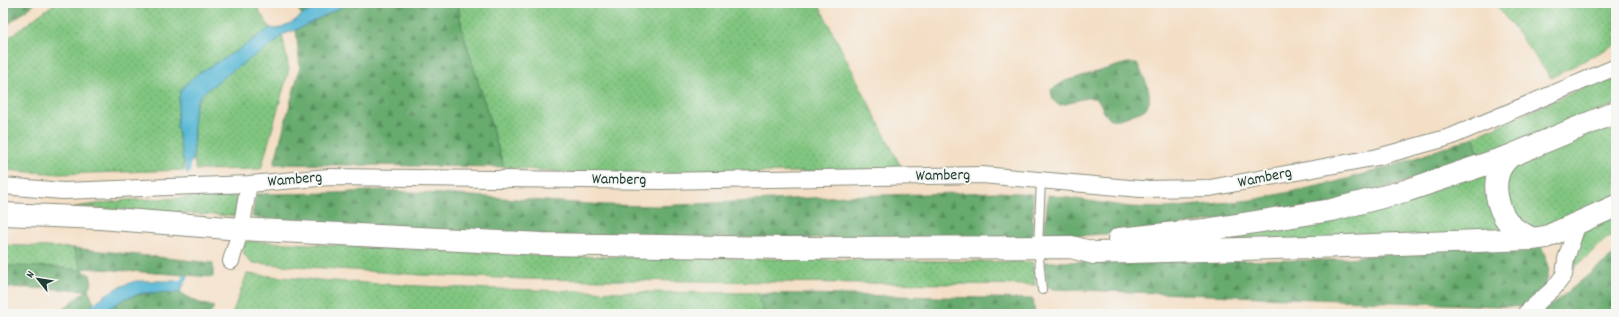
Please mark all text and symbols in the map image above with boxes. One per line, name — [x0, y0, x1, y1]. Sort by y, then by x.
street label: Wamberg — [1236, 162, 1294, 194]
street label: Wamberg — [916, 164, 970, 188]
street label: Wamberg — [267, 166, 323, 194]
street label: Wamberg — [592, 168, 646, 192]
north arrow — [18, 259, 58, 299]
text: N — [23, 268, 40, 281]

